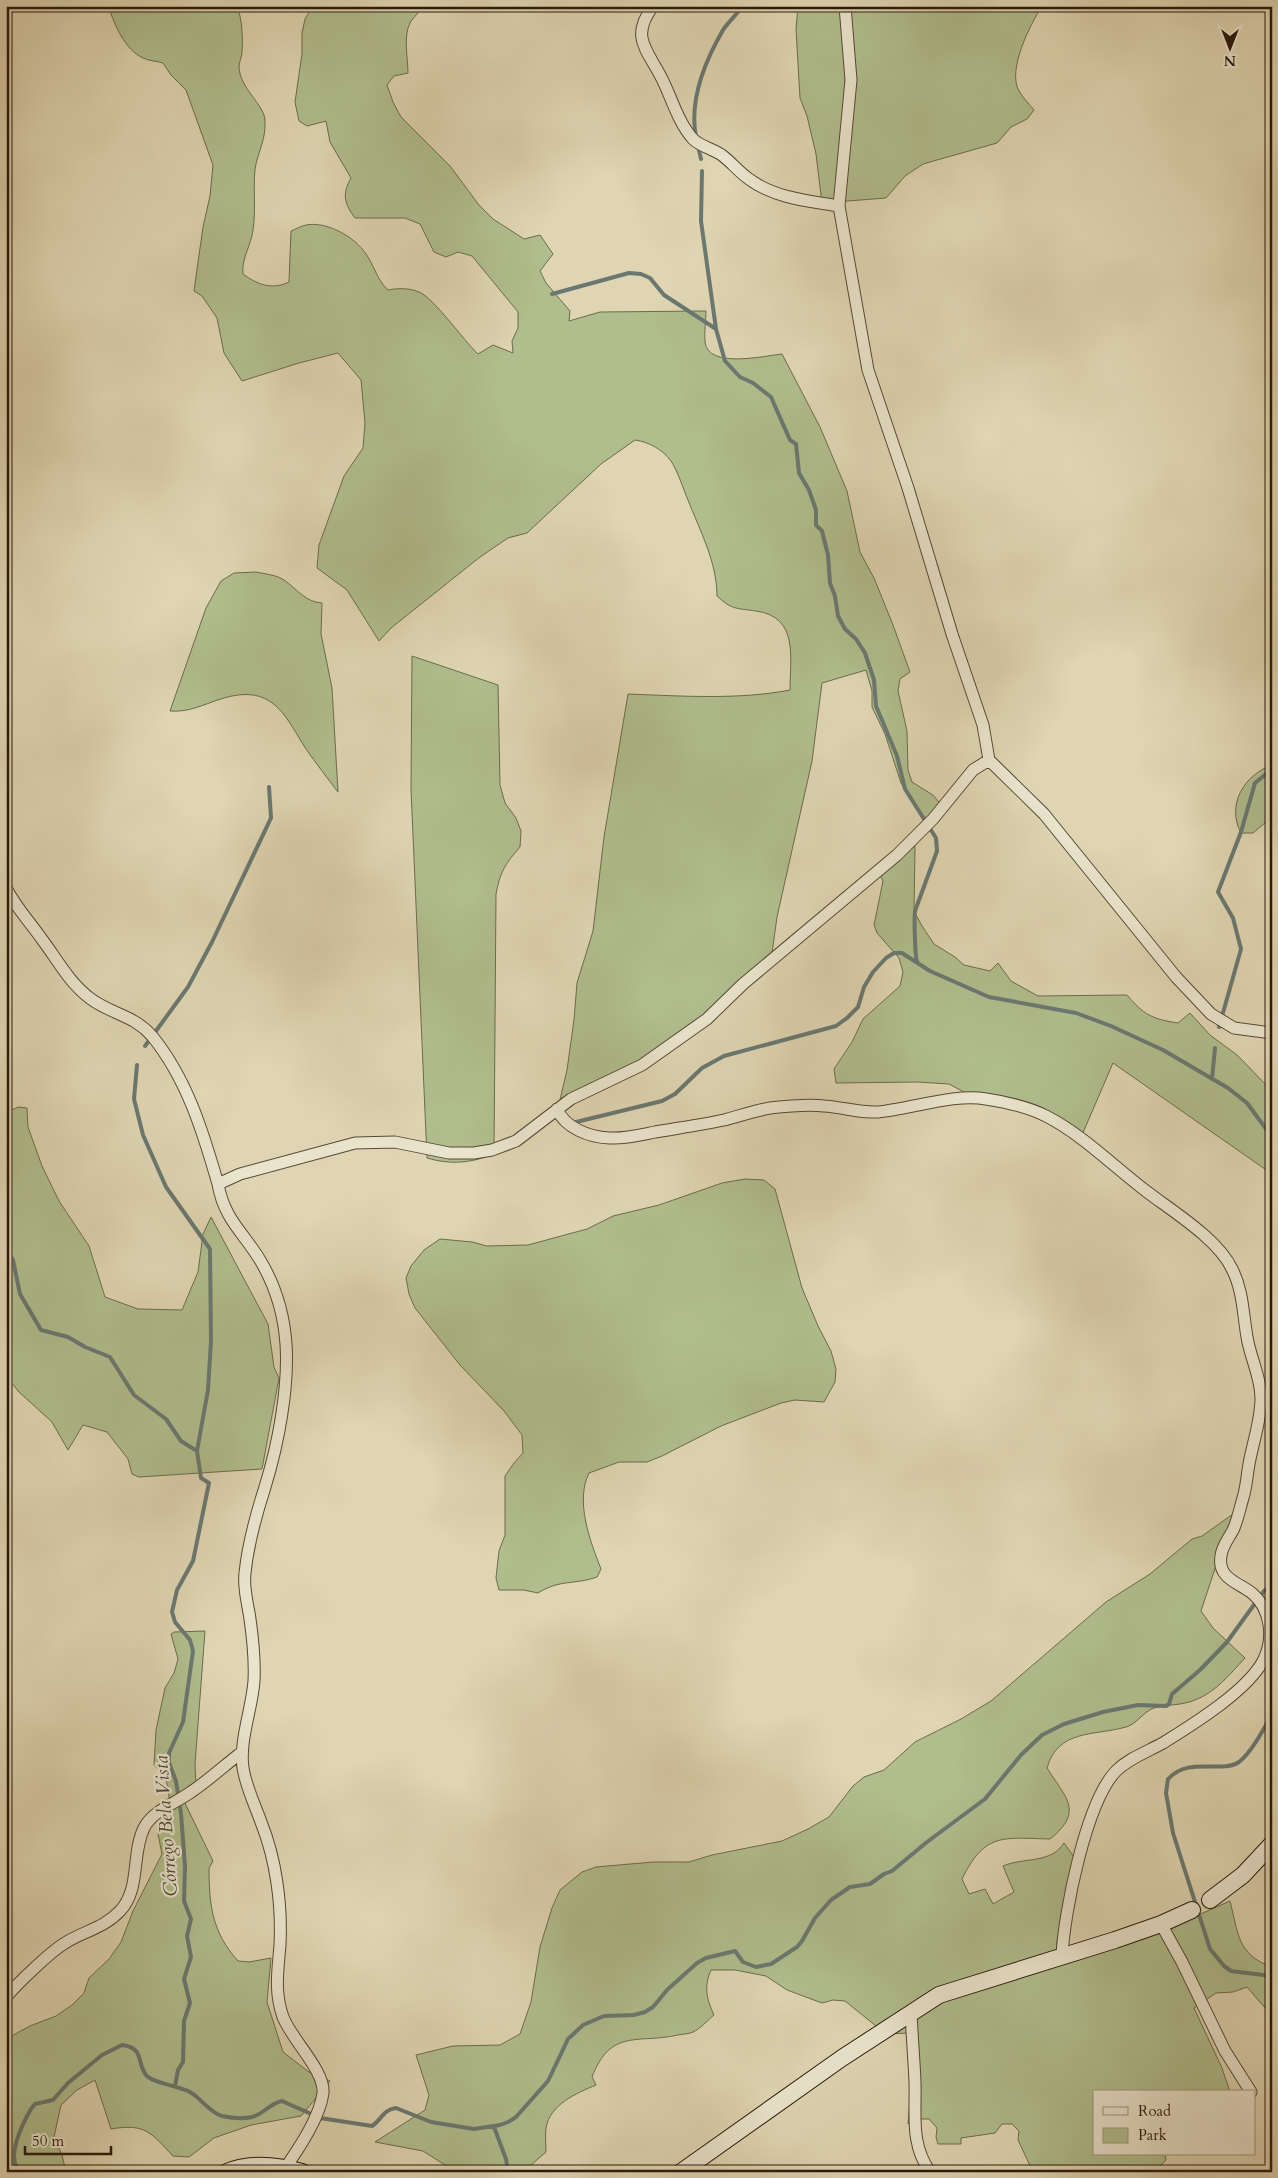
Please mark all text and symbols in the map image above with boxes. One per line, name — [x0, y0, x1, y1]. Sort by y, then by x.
north arrow — [1206, 22, 1256, 72]
text: N — [1224, 51, 1236, 70]
water label: Córrego Bela Vista — [148, 1754, 184, 1897]
legend — [1093, 2090, 1256, 2156]
text: Road — [1138, 2101, 1171, 2121]
scale bar — [25, 2123, 111, 2155]
text: Park — [1138, 2125, 1167, 2145]
text: 50 m — [32, 2131, 64, 2151]

